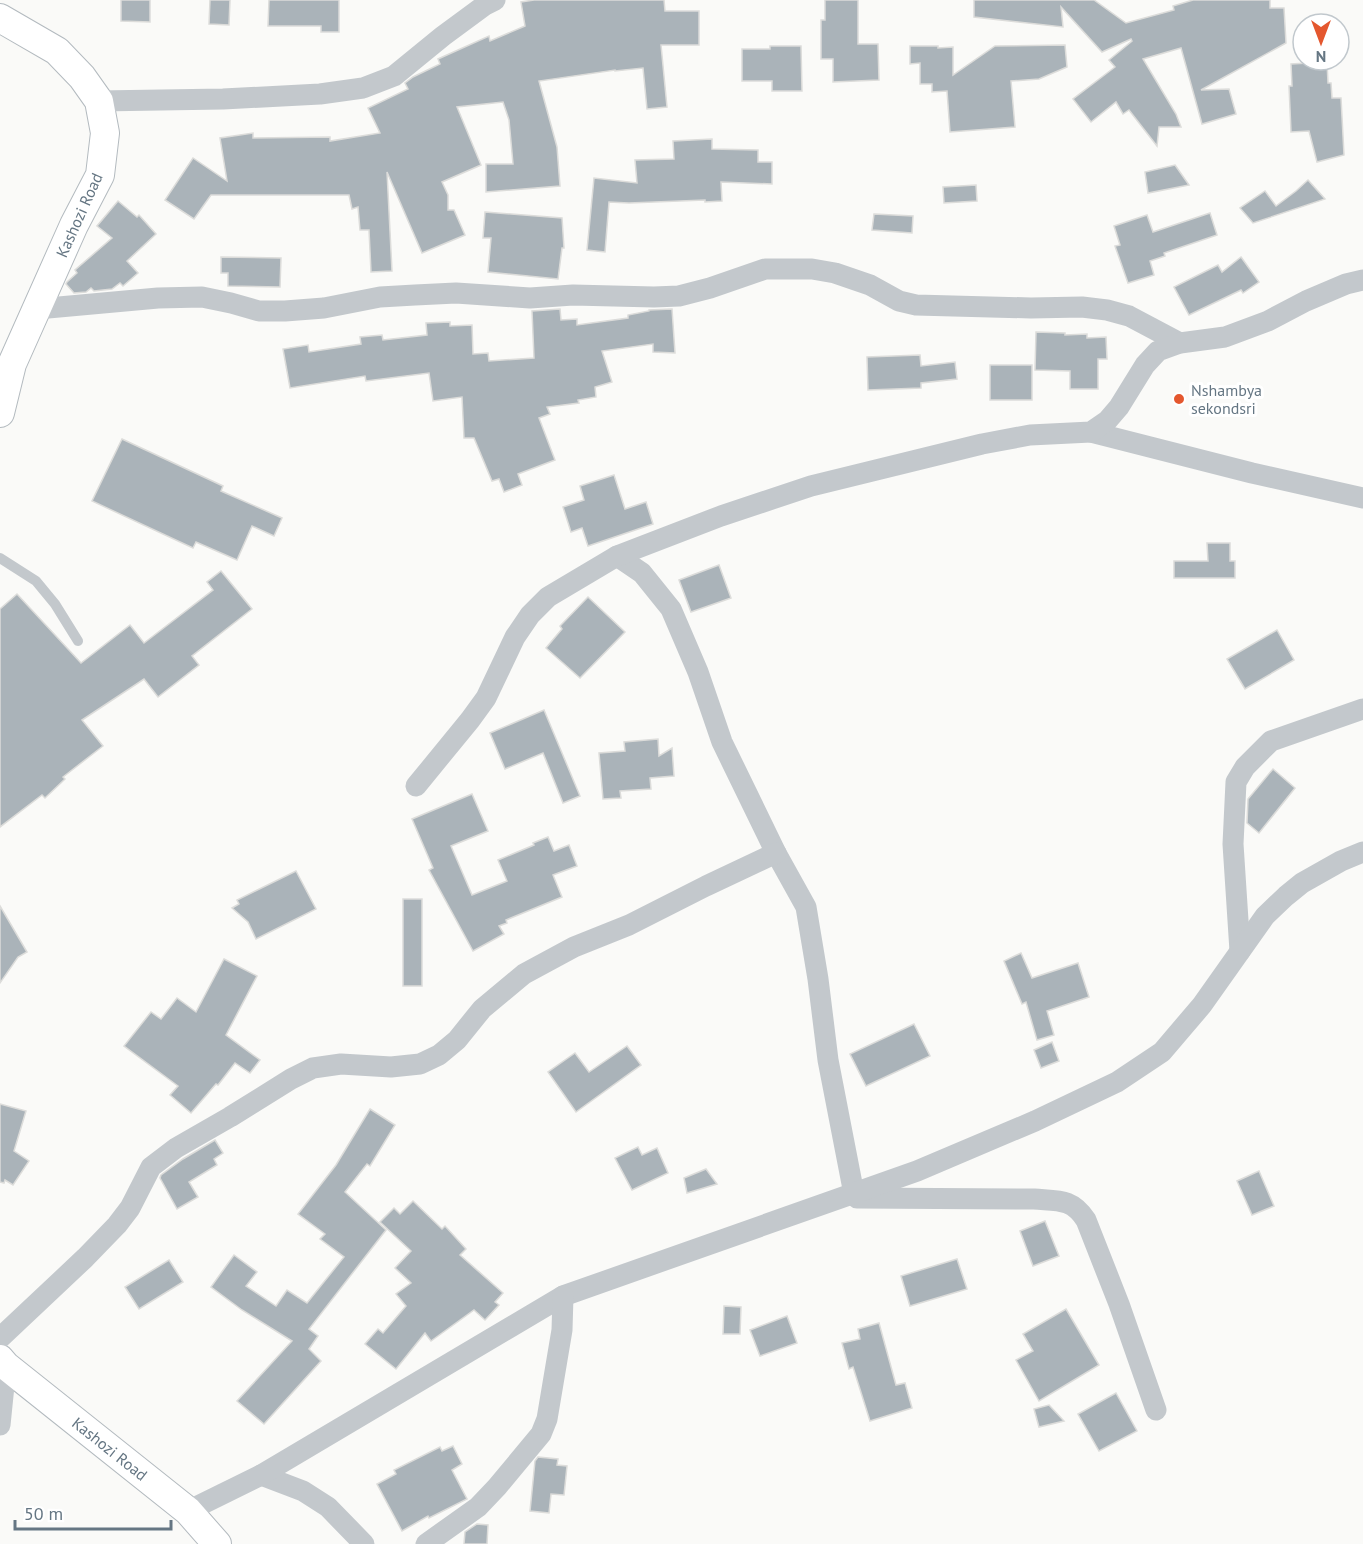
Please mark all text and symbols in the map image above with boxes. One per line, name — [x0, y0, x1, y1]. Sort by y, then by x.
north arrow — [1291, 12, 1351, 72]
text: N — [1316, 47, 1326, 67]
street label: Kashozi Road — [51, 170, 107, 260]
place label: Nshambya sekondsri — [1191, 380, 1262, 418]
marker: Nshambya sekondsri — [1172, 392, 1186, 406]
street label: Kashozi Road — [68, 1413, 152, 1485]
scale bar — [15, 1493, 171, 1531]
text: 50 m — [24, 1502, 63, 1525]

